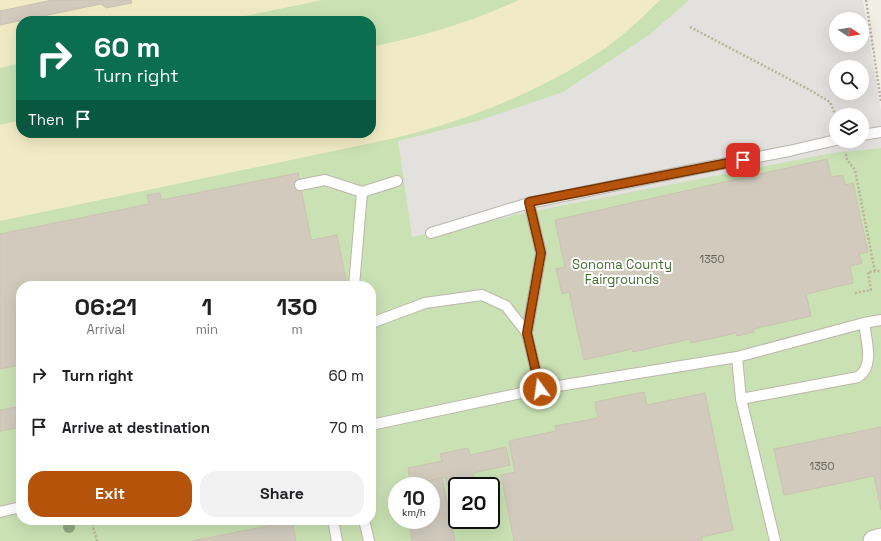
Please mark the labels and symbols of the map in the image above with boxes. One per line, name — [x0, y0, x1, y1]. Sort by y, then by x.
north arrow — [829, 12, 869, 52]
pin — [726, 143, 760, 177]
house number: 1350 — [700, 252, 724, 266]
park label: Sonoma County Fairgrounds — [572, 256, 672, 288]
position arrow — [519, 368, 561, 410]
house number: 1350 — [810, 459, 834, 473]
speed limit sign: 20 — [448, 477, 500, 529]

